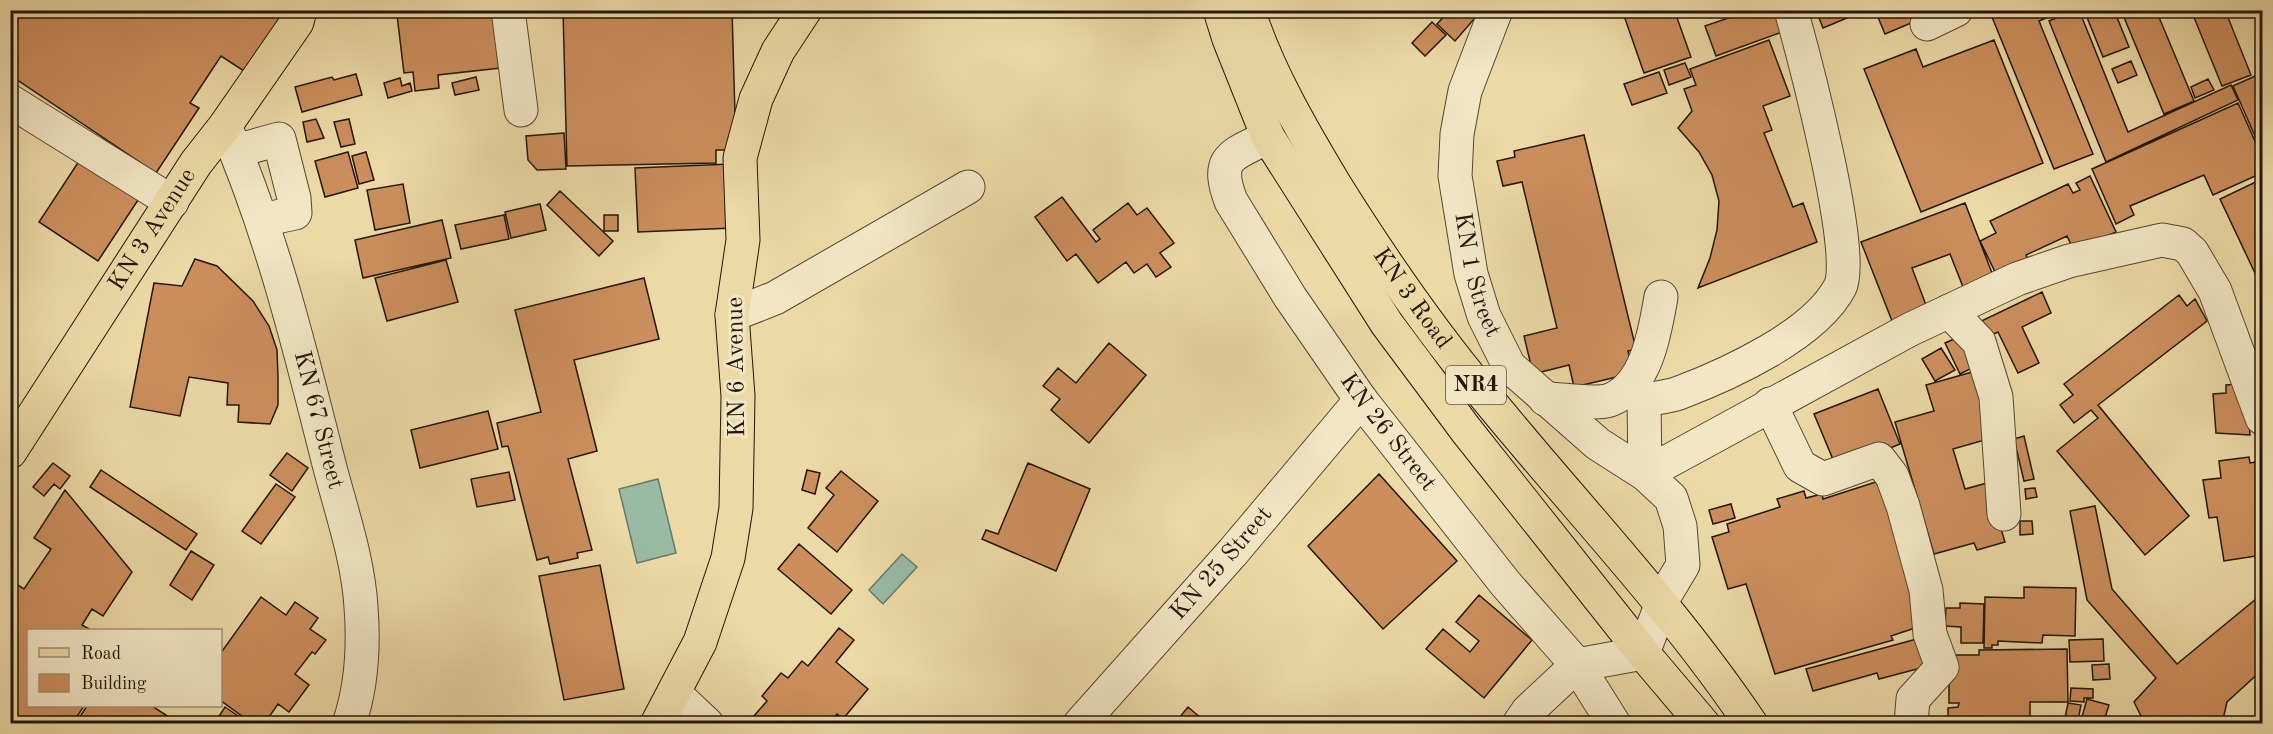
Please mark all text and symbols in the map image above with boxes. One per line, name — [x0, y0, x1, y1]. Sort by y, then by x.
street label: KN 3 Avenue — [105, 165, 201, 295]
street label: KN 1 Street — [1449, 211, 1505, 341]
street label: KN 3 Road — [1368, 244, 1455, 354]
street label: KN 6 Avenue — [724, 297, 750, 437]
street label: KN 67 Street — [289, 349, 347, 492]
road number: NR4 — [1446, 366, 1506, 404]
street label: KN 26 Street — [1335, 369, 1440, 496]
street label: KN 25 Street — [1166, 503, 1277, 625]
legend — [27, 629, 222, 707]
text: Road — [81, 645, 121, 663]
text: Building — [81, 675, 147, 693]

